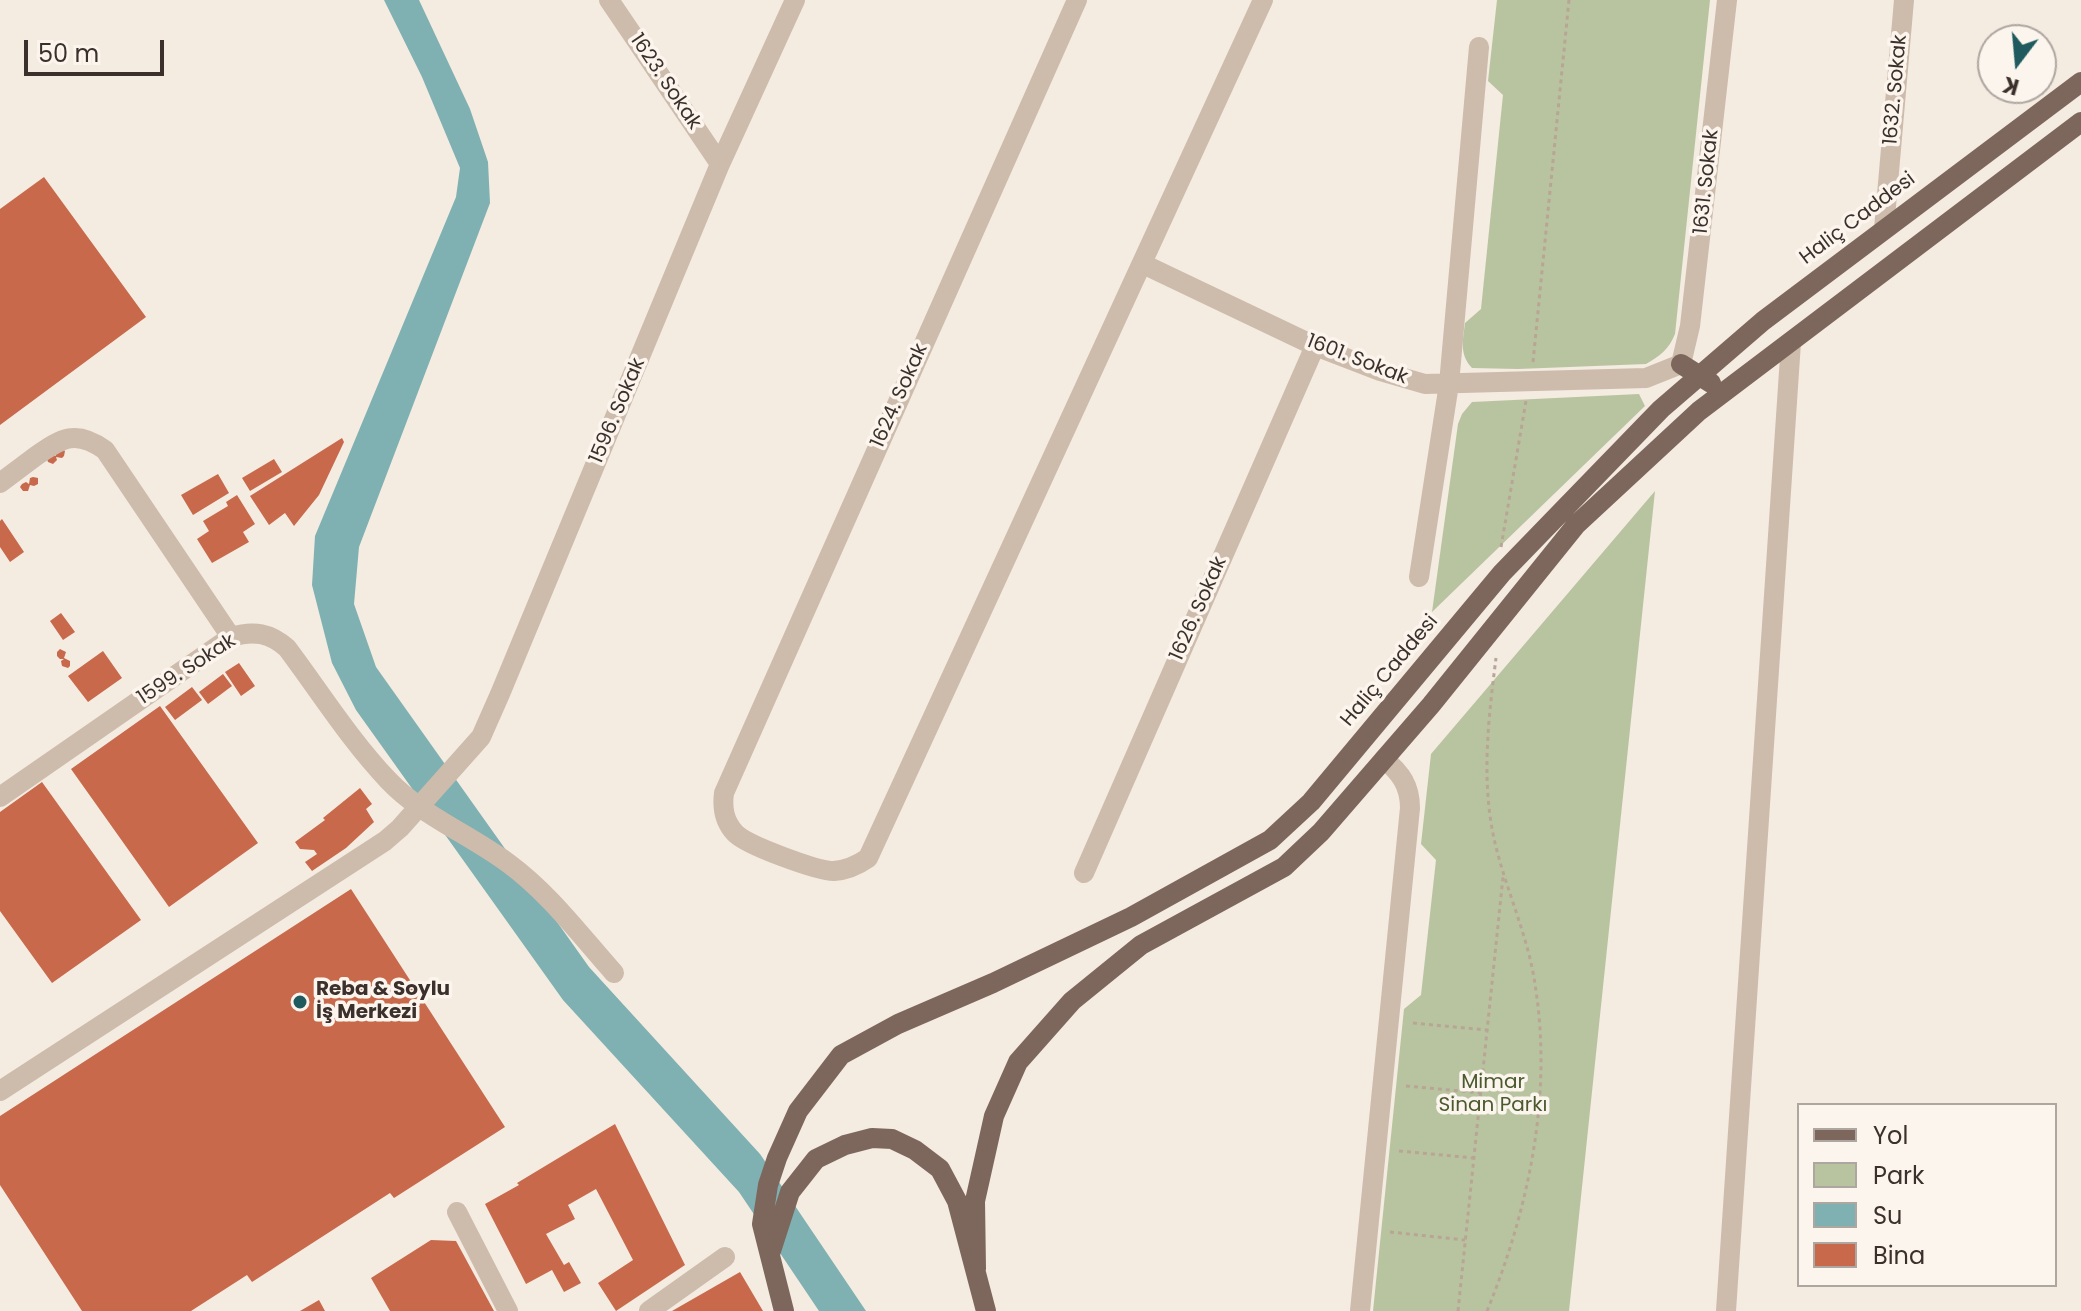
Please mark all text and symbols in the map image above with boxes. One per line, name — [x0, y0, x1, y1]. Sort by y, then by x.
scale bar — [28, 24, 168, 74]
north arrow — [1977, 24, 2057, 104]
street label: 1623. Sokak — [624, 29, 706, 135]
street label: 1632. Sokak — [1879, 34, 1913, 146]
text: 50 m — [38, 37, 99, 70]
text: K — [1999, 69, 2022, 103]
street label: 1631. Sokak — [1690, 128, 1724, 236]
street label: Haliç Caddesi — [1795, 168, 1921, 270]
street label: 1601. Sokak — [1303, 330, 1411, 390]
street label: 1624. Sokak — [866, 340, 934, 452]
street label: 1596. Sokak — [585, 355, 651, 467]
street label: 1626. Sokak — [1165, 553, 1233, 665]
street label: Haliç Caddesi — [1336, 610, 1444, 732]
street label: 1599. Sokak — [133, 629, 241, 711]
place label: Reba & Soylu İş Merkezi — [316, 978, 450, 1025]
marker: Reba & Soylu İş Merkezi — [291, 993, 309, 1011]
park label: Mimar Sinan Parkı — [1439, 1071, 1547, 1118]
legend — [1797, 1103, 2057, 1287]
text: Yol — [1873, 1119, 1908, 1152]
text: Park — [1873, 1159, 1924, 1192]
text: Su — [1873, 1199, 1902, 1232]
text: Bina — [1873, 1239, 1925, 1272]

